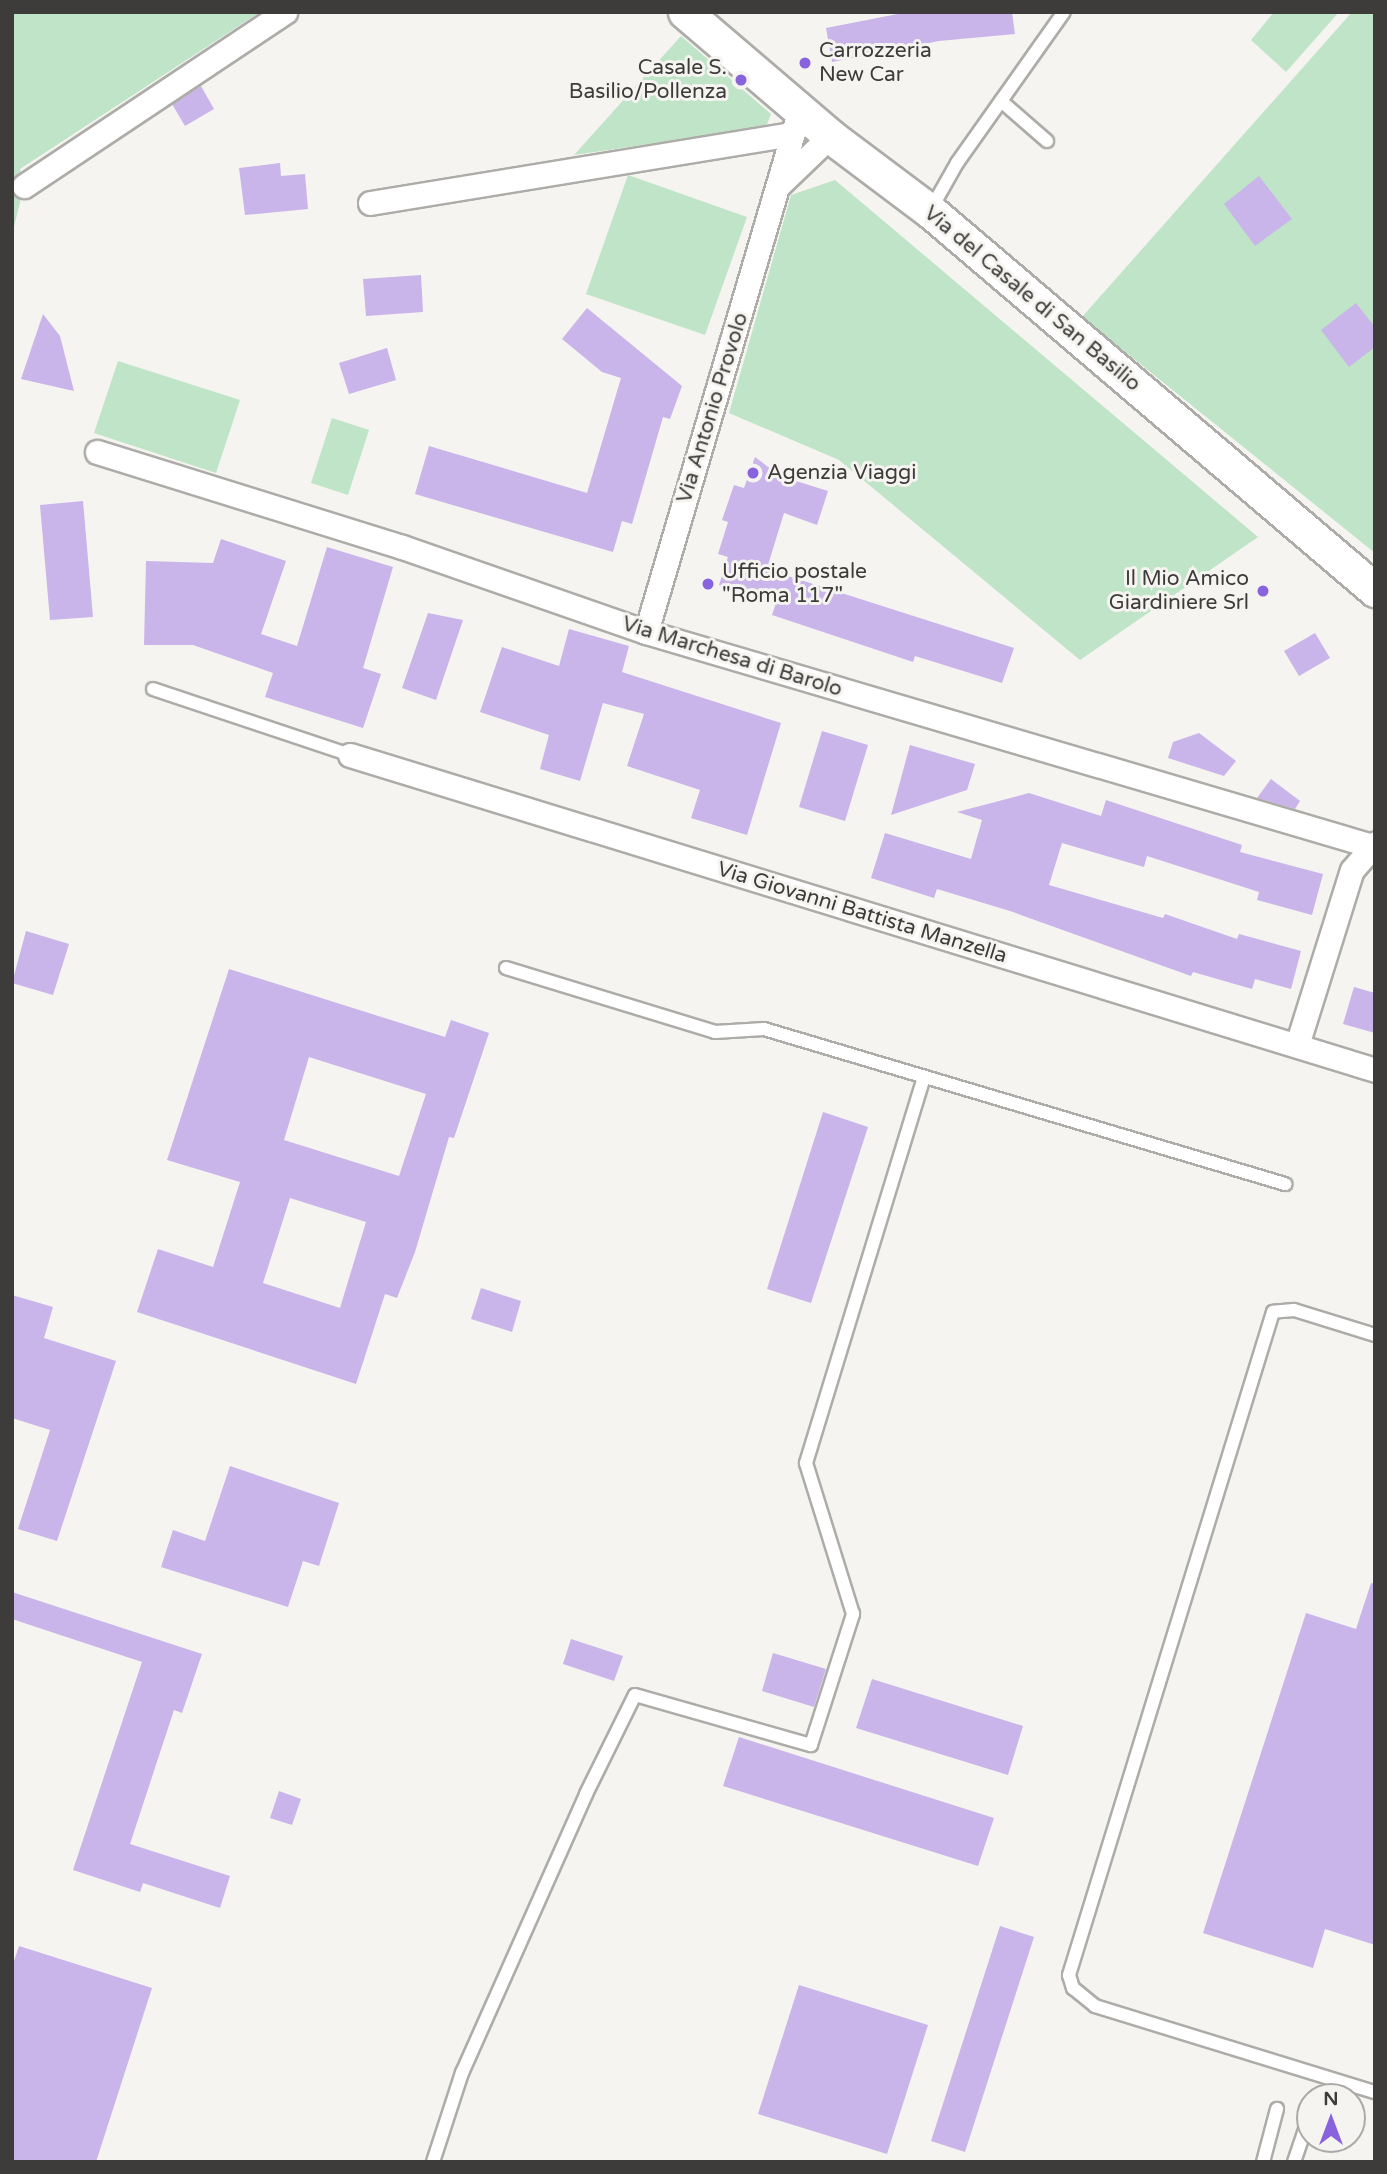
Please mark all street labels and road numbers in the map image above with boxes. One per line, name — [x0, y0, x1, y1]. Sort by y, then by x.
street label: Via del Casale di San Basilio — [918, 201, 1146, 397]
street label: Via Antonio Provolo — [672, 310, 754, 506]
street label: Via Marchesa di Barolo — [619, 612, 845, 702]
street label: Via Giovanni Battista Manzella — [714, 857, 1010, 969]

